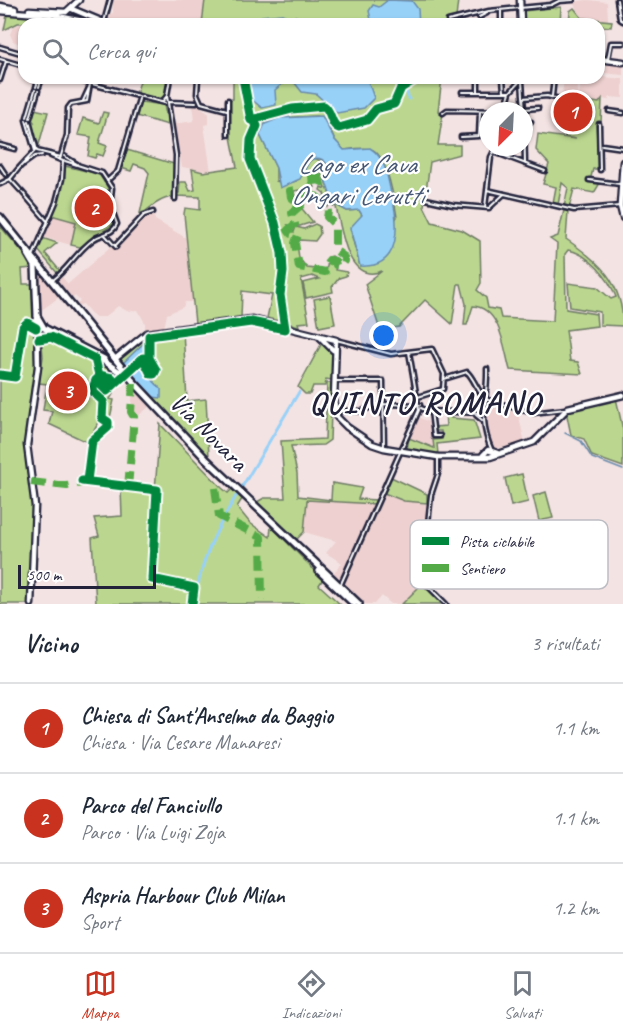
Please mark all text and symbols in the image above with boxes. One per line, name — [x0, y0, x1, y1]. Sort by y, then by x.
search box — [18, 18, 605, 84]
icon: search — [39, 35, 72, 68]
text: Cerca qui — [87, 37, 155, 65]
pin: 1 — [554, 90, 592, 134]
north arrow — [479, 102, 533, 156]
water label: Lago ex Cava Ongari Cerutti — [291, 147, 429, 212]
pin: 2 — [74, 186, 113, 230]
your location — [369, 321, 398, 350]
pin: 3 — [48, 368, 88, 414]
district label: QUINTO ROMANO — [309, 382, 543, 423]
street label: Via Novara — [163, 386, 256, 479]
legend — [410, 520, 608, 589]
text: Pista ciclabile — [460, 532, 536, 552]
text: Sentiero — [460, 559, 506, 579]
scale bar — [18, 562, 156, 590]
text: 500 m — [27, 565, 61, 585]
text: Vicino — [24, 627, 78, 660]
text: 3 risultati — [531, 631, 599, 656]
text: Chiesa di Sant'Anselmo da Baggio — [81, 702, 333, 730]
text: 1 — [39, 716, 48, 741]
text: 1.1 km — [553, 716, 599, 741]
text: Chiesa · Via Cesare Manaresi — [81, 730, 280, 755]
text: Parco del Fanciullo — [81, 792, 221, 820]
text: 2 — [39, 806, 48, 831]
text: 1.1 km — [553, 806, 599, 831]
text: Parco · Via Luigi Zoja — [81, 820, 225, 845]
text: Aspria Harbour Club Milan — [81, 882, 285, 910]
text: 3 — [39, 896, 48, 921]
text: 1.2 km — [553, 896, 599, 921]
text: Sport — [81, 910, 119, 935]
tab: Mappa — [82, 967, 119, 1023]
tab: Indicazioni — [282, 967, 341, 1023]
tab: Salvati — [504, 967, 541, 1023]

